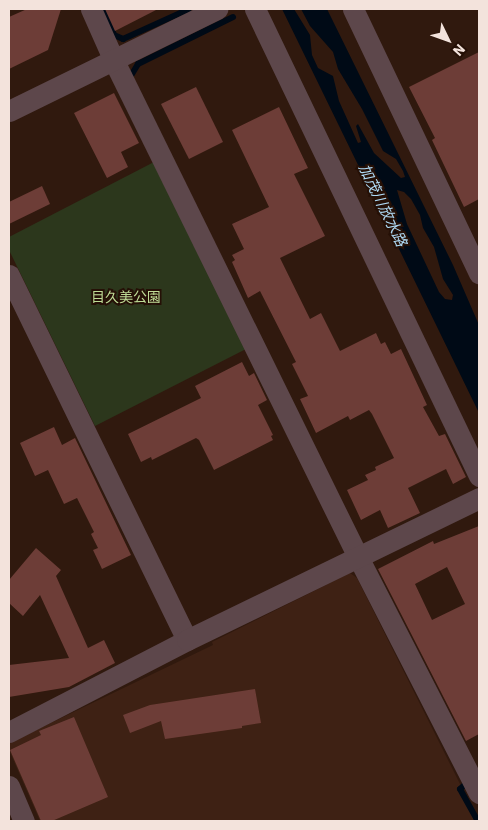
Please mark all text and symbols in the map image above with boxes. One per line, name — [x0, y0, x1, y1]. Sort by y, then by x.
north arrow — [423, 15, 473, 65]
text: N — [449, 40, 469, 60]
water label: 加茂川放水路 — [355, 161, 411, 249]
park label: 目久美公園 — [91, 289, 161, 305]

